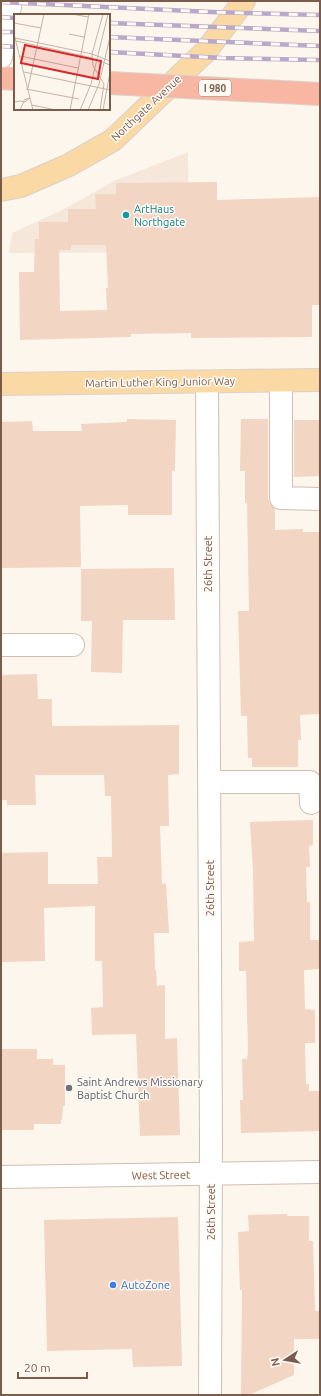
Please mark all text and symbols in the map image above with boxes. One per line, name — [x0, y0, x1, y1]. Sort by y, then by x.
inset map — [14, 14, 110, 110]
street label: Northgate Avenue — [109, 73, 183, 143]
road number: I 980 — [199, 80, 231, 96]
place label: ArtHaus Northgate — [134, 203, 185, 228]
marker: ArtHaus Northgate — [121, 210, 131, 220]
street label: Martin Luther King Junior Way — [85, 375, 236, 389]
street label: 26th Street — [202, 535, 214, 592]
street label: 26th Street — [204, 859, 216, 916]
place label: Saint Andrews Missionary Baptist Church — [77, 1076, 203, 1101]
marker: Saint Andrews Missionary Baptist Church — [64, 1083, 74, 1093]
street label: West Street — [132, 1168, 191, 1182]
street label: 26th Street — [205, 1183, 217, 1240]
place label: AutoZone — [121, 1279, 170, 1291]
marker: AutoZone — [108, 1280, 118, 1290]
north arrow — [265, 1340, 305, 1380]
scale bar — [18, 1354, 87, 1380]
text: N — [268, 1357, 282, 1367]
text: 20 m — [24, 1361, 51, 1374]

